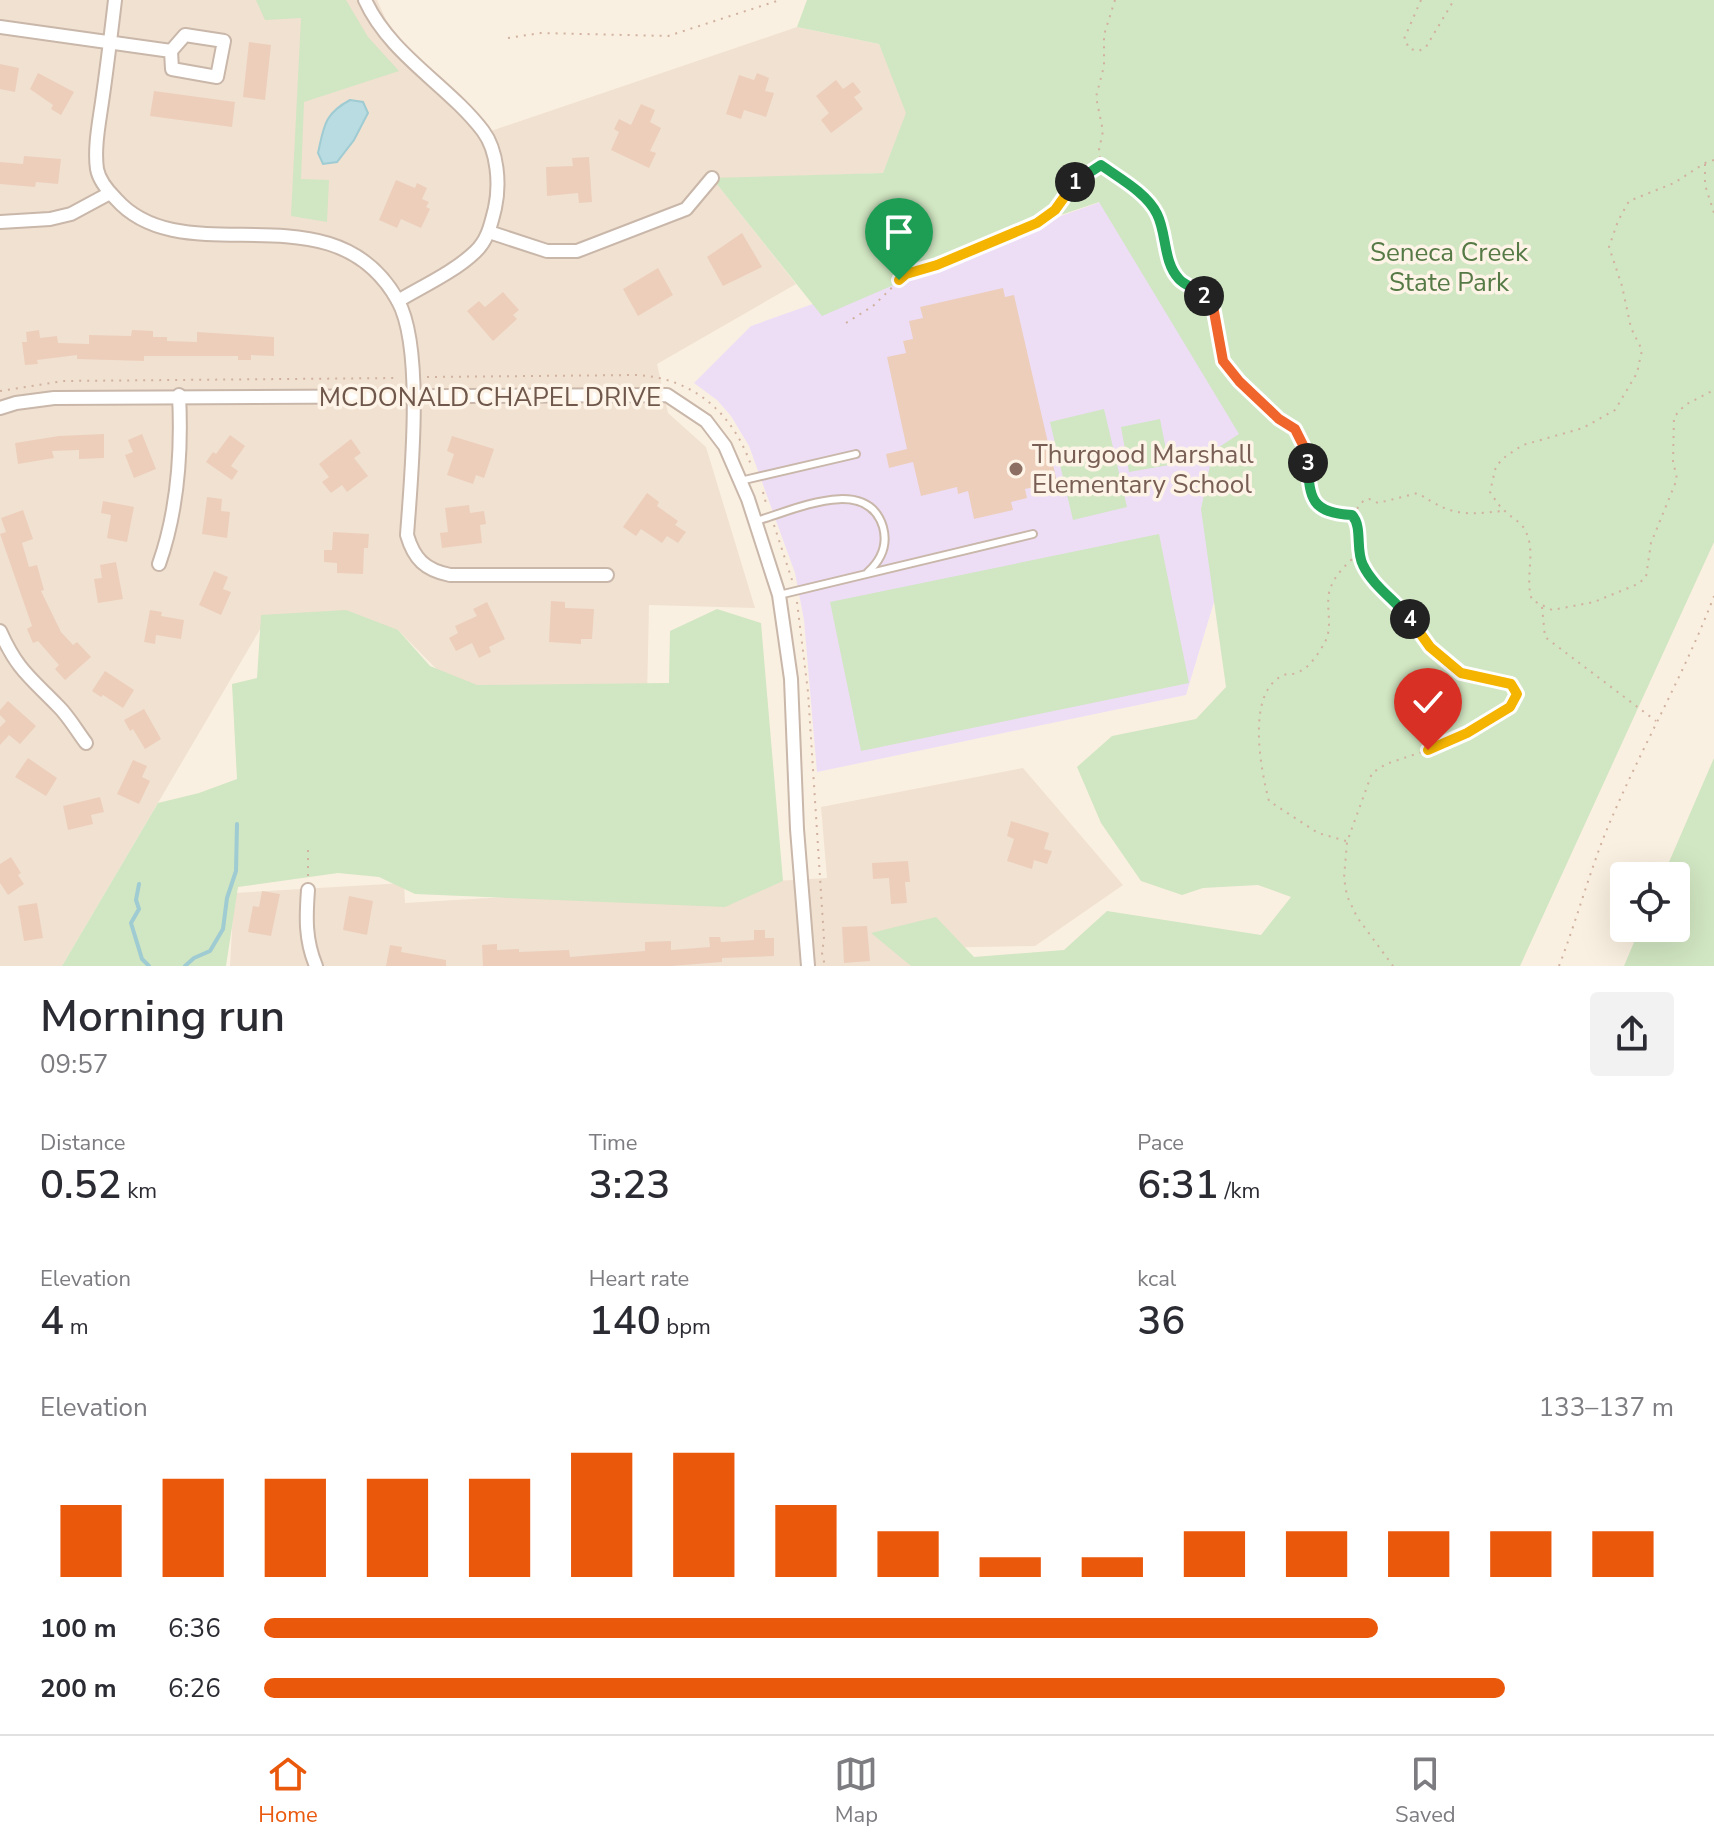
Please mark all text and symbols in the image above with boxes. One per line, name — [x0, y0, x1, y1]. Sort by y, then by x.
pin: 1 — [1055, 162, 1095, 202]
text: 1 — [1068, 167, 1082, 197]
pin — [865, 198, 933, 280]
icon: arrive — [877, 210, 921, 254]
park label: Seneca Creek State Park — [1370, 235, 1529, 300]
pin: 2 — [1184, 276, 1224, 316]
text: 2 — [1197, 281, 1211, 311]
street label: MCDONALD CHAPEL DRIVE — [319, 380, 661, 415]
place label: Thurgood Marshall Elementary School — [1032, 437, 1254, 502]
pin: 3 — [1288, 443, 1328, 483]
text: 3 — [1301, 448, 1315, 478]
marker: Thurgood Marshall Elementary School — [1007, 460, 1025, 478]
pin: 4 — [1390, 599, 1430, 639]
text: 4 — [1403, 604, 1417, 634]
pin — [1394, 668, 1462, 750]
icon: check — [1406, 680, 1450, 724]
map controls — [1610, 862, 1690, 942]
button: locate — [1610, 862, 1690, 942]
text: Morning run — [40, 987, 285, 1047]
button: share — [1590, 992, 1674, 1076]
text: 09:57 — [40, 1047, 108, 1082]
text: Distance — [40, 1128, 125, 1158]
text: Time — [589, 1128, 638, 1158]
text: Pace — [1137, 1128, 1184, 1158]
text: 0.52 — [40, 1158, 121, 1212]
text: 3:23 — [589, 1158, 670, 1212]
text: 6:31 — [1137, 1158, 1219, 1212]
text: km — [121, 1176, 157, 1206]
text: /km — [1219, 1176, 1260, 1206]
text: Elevation — [40, 1264, 131, 1294]
text: Heart rate — [589, 1264, 689, 1294]
text: kcal — [1137, 1264, 1176, 1294]
text: 4 — [40, 1294, 64, 1348]
text: 140 — [589, 1294, 661, 1348]
text: 36 — [1137, 1294, 1185, 1348]
text: m — [64, 1312, 89, 1342]
text: bpm — [661, 1312, 711, 1342]
text: Elevation — [40, 1390, 148, 1425]
text: 133–137 m — [1538, 1390, 1674, 1425]
text: 100 m — [40, 1611, 117, 1646]
text: 6:36 — [168, 1611, 221, 1646]
text: 200 m — [40, 1671, 117, 1706]
text: 6:26 — [168, 1671, 221, 1706]
tab: Home — [258, 1752, 318, 1830]
tab: Map — [834, 1752, 878, 1830]
tab: Saved — [1395, 1752, 1456, 1830]

